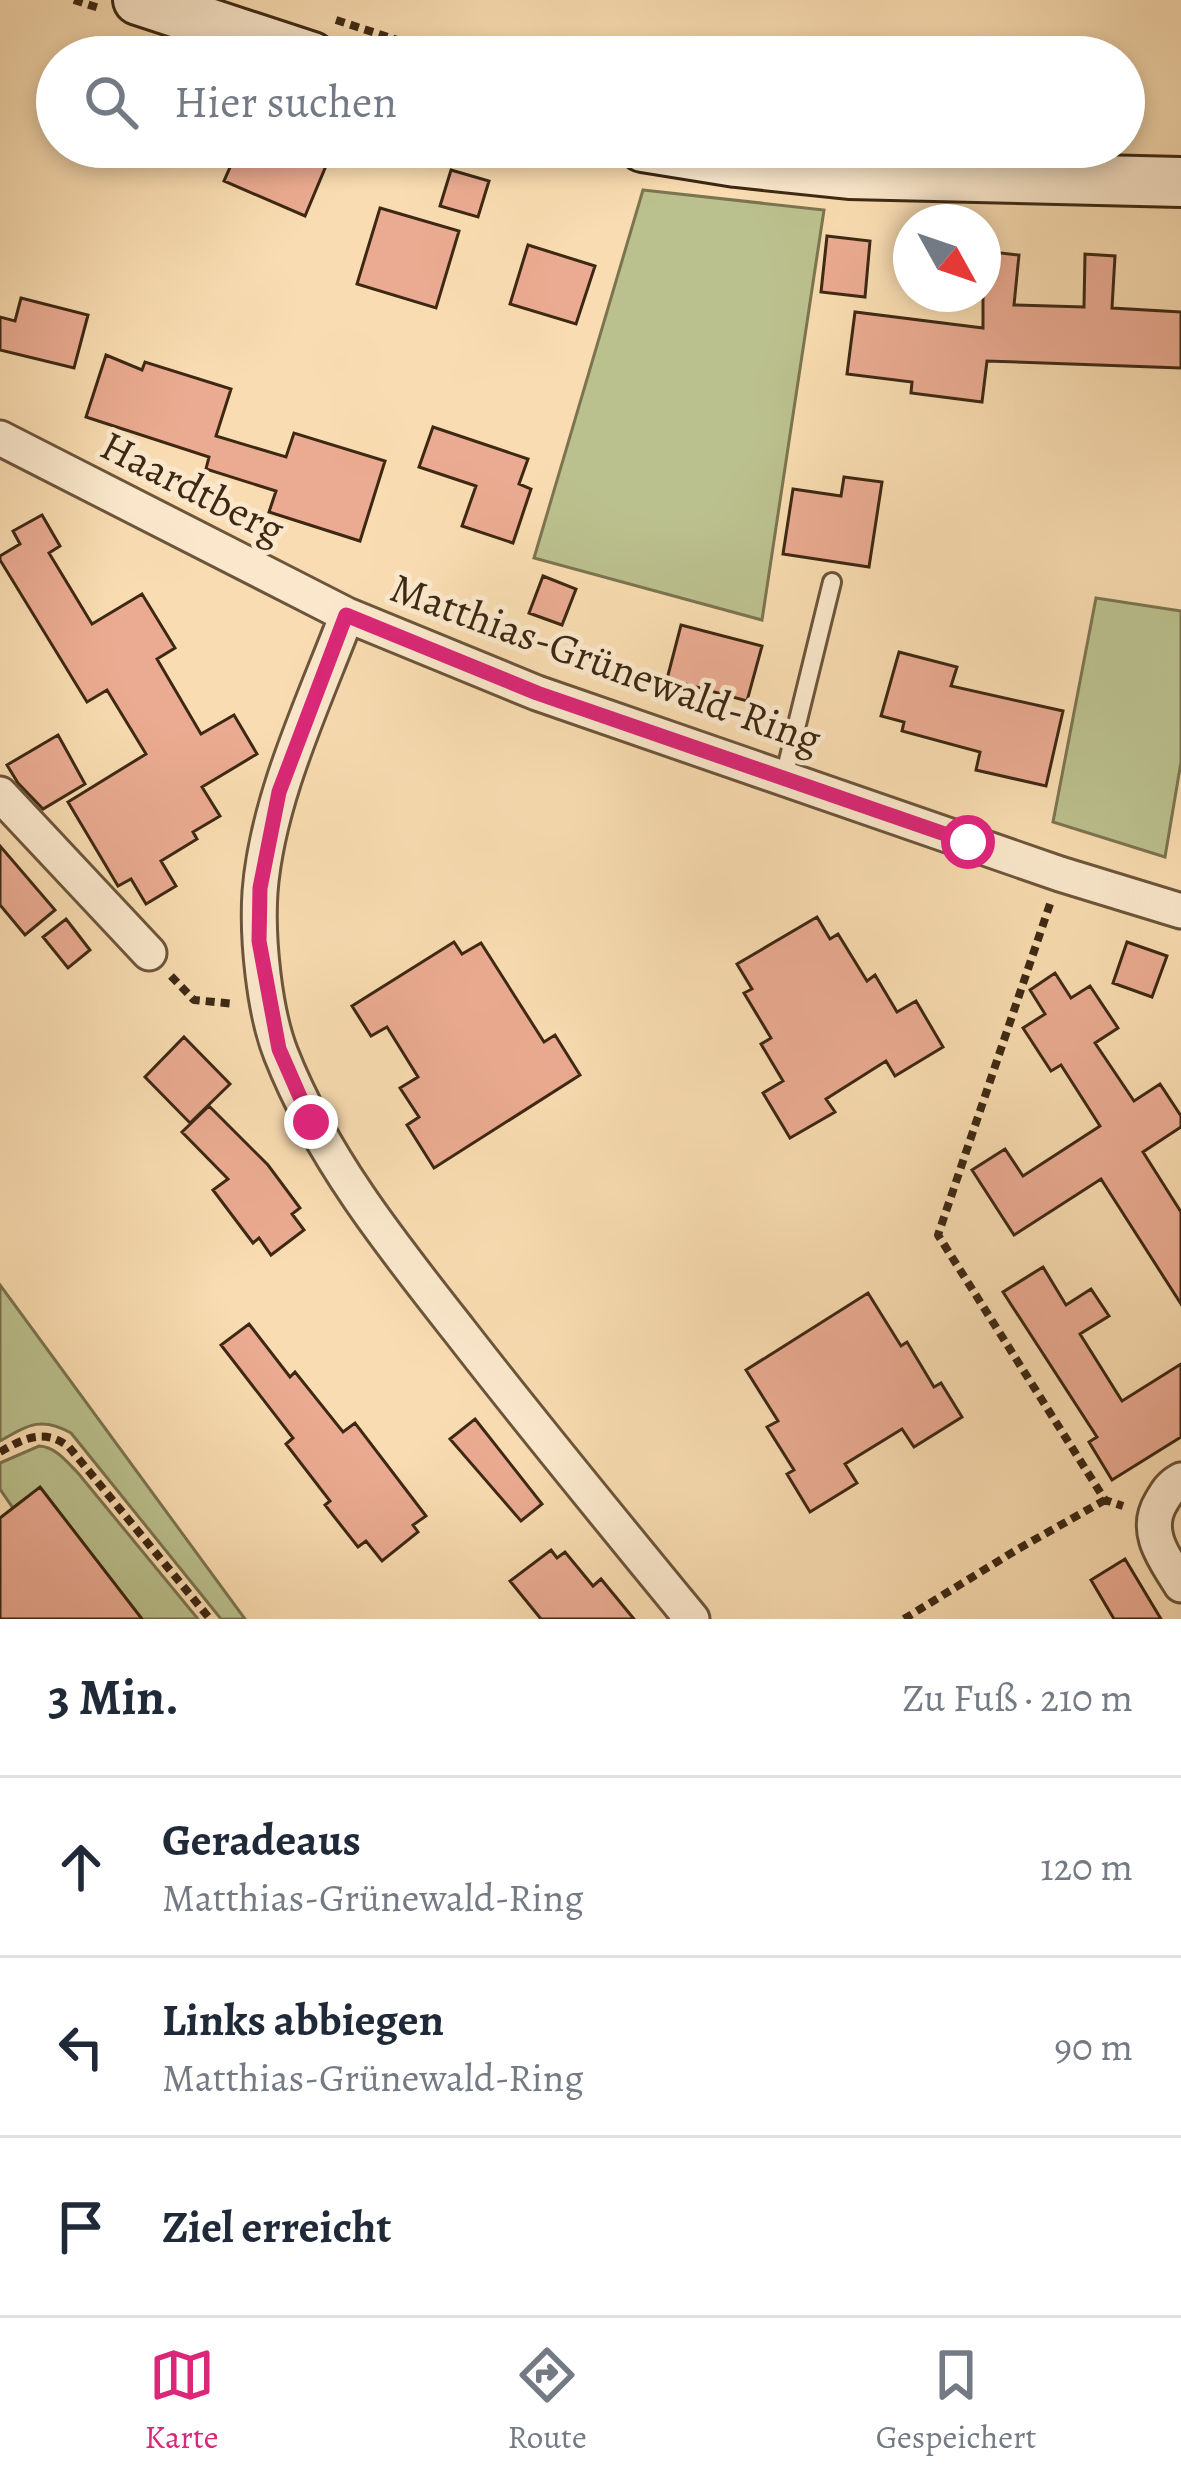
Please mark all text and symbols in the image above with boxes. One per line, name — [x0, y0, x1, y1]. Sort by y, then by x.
search box — [36, 36, 1145, 168]
icon: search — [78, 69, 144, 135]
text: Hier suchen — [174, 71, 397, 133]
north arrow — [893, 204, 1001, 312]
street label: Haardtberg — [91, 416, 295, 558]
street label: Matthias-Grünewald-Ring — [383, 559, 829, 767]
route start — [941, 815, 995, 869]
route end — [284, 1095, 338, 1149]
text: 3 Min. — [48, 1662, 179, 1732]
text: Zu Fuß · 210 m — [902, 1671, 1133, 1724]
text: Geradeaus — [162, 1809, 361, 1871]
icon: ahead — [48, 1834, 114, 1900]
text: 120 m — [1040, 1840, 1133, 1893]
text: Matthias-Grünewald-Ring — [162, 1871, 584, 1924]
text: Links abbiegen — [162, 1989, 444, 2051]
icon: left — [48, 2014, 114, 2080]
text: 90 m — [1054, 2020, 1133, 2073]
text: Matthias-Grünewald-Ring — [162, 2051, 584, 2104]
icon: arrive — [48, 2194, 114, 2260]
text: Ziel erreicht — [162, 2196, 391, 2258]
tab: Karte — [144, 2342, 219, 2459]
tab: Route — [508, 2342, 587, 2459]
tab: Gespeichert — [876, 2342, 1037, 2459]

